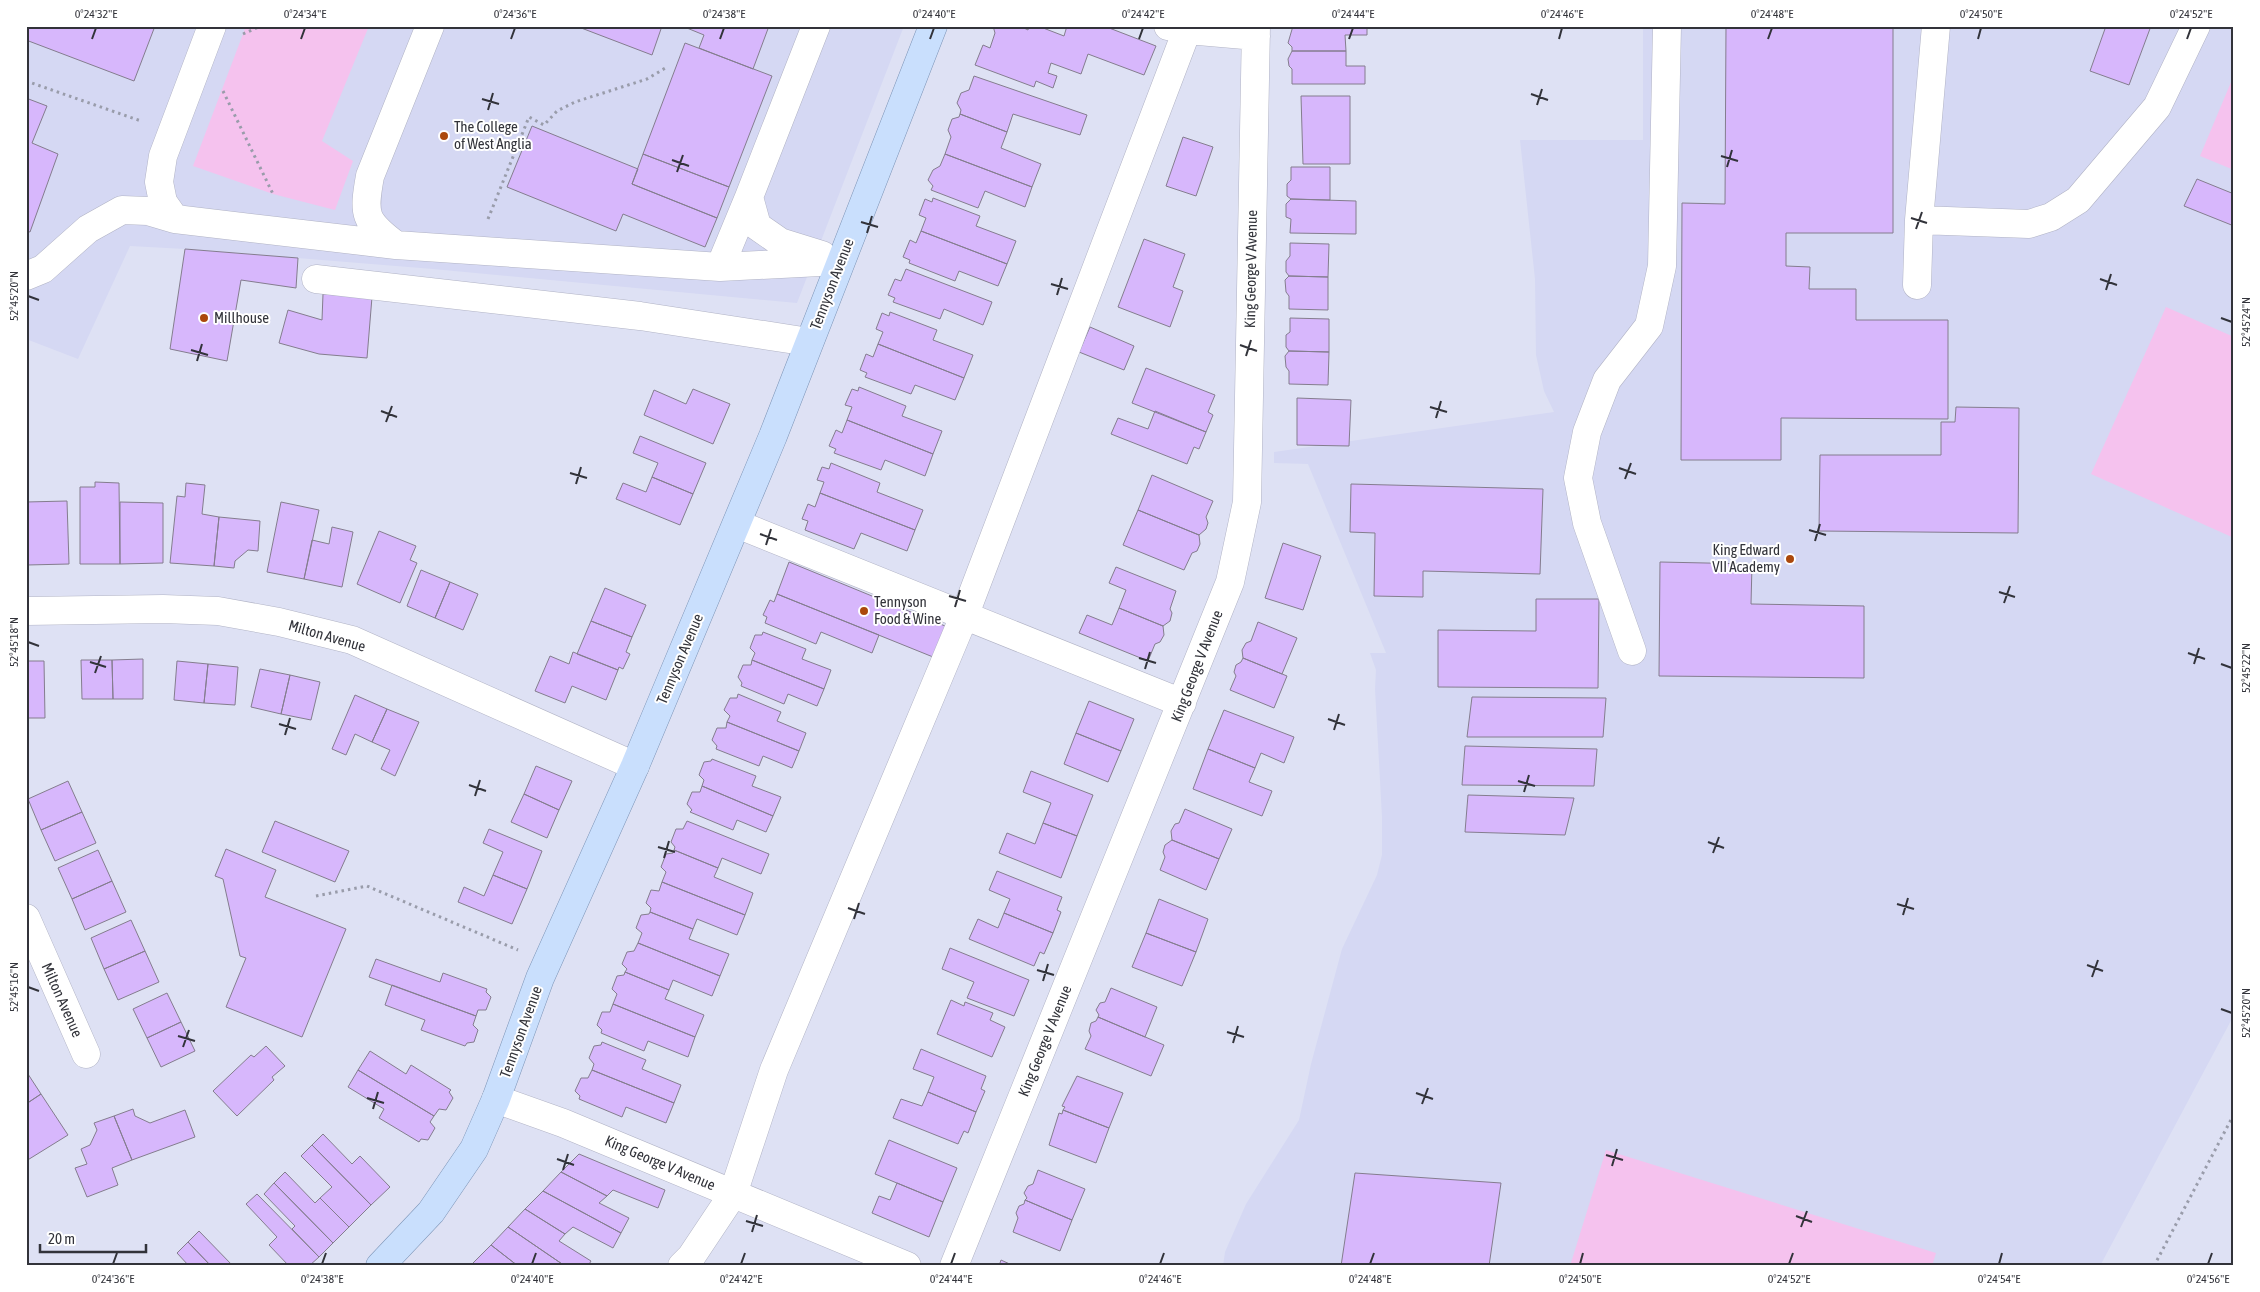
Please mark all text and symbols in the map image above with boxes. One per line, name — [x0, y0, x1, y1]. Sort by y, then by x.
text: 0°24'32"E — [75, 7, 117, 21]
text: 0°24'34"E — [284, 7, 326, 21]
text: 0°24'36"E — [494, 7, 536, 21]
text: 0°24'38"E — [703, 7, 745, 21]
text: 0°24'40"E — [913, 7, 955, 21]
text: 0°24'42"E — [1122, 7, 1164, 21]
text: 0°24'44"E — [1332, 7, 1374, 21]
text: 0°24'46"E — [1541, 7, 1583, 21]
text: 0°24'48"E — [1751, 7, 1793, 21]
text: 0°24'50"E — [1960, 7, 2002, 21]
text: 0°24'52"E — [2170, 7, 2212, 21]
place label: The College of West Anglia — [454, 118, 532, 152]
marker: The College of West Anglia — [438, 130, 450, 142]
street label: King George V Avenue — [1241, 210, 1260, 328]
street label: Tennyson Avenue — [806, 236, 857, 332]
text: 52°45'20"N — [7, 271, 21, 321]
text: 52°45'24"N — [2239, 297, 2253, 347]
place label: Millhouse — [214, 309, 269, 326]
marker: Millhouse — [198, 312, 210, 324]
place label: King Edward VII Academy — [1712, 541, 1780, 575]
marker: King Edward VII Academy — [1784, 553, 1796, 565]
place label: Tennyson Food & Wine — [874, 593, 941, 627]
marker: Tennyson Food & Wine — [858, 605, 870, 617]
street label: King George V Avenue — [1167, 607, 1226, 724]
street label: Tennyson Avenue — [653, 611, 706, 707]
street label: Milton Avenue — [287, 616, 368, 655]
text: 52°45'18"N — [7, 617, 21, 667]
text: 52°45'22"N — [2239, 643, 2253, 693]
street label: Milton Avenue — [39, 960, 86, 1040]
text: 52°45'16"N — [7, 962, 21, 1012]
street label: Tennyson Avenue — [496, 983, 545, 1080]
street label: King George V Avenue — [1015, 983, 1075, 1099]
text: 52°45'20"N — [2239, 988, 2253, 1038]
street label: King George V Avenue — [602, 1132, 718, 1194]
scale bar — [40, 1222, 146, 1254]
text: 20 m — [48, 1230, 75, 1247]
text: 0°24'36"E — [92, 1272, 134, 1286]
text: 0°24'38"E — [301, 1272, 343, 1286]
text: 0°24'40"E — [511, 1272, 553, 1286]
text: 0°24'42"E — [720, 1272, 762, 1286]
text: 0°24'44"E — [930, 1272, 972, 1286]
text: 0°24'46"E — [1139, 1272, 1181, 1286]
text: 0°24'48"E — [1349, 1272, 1391, 1286]
text: 0°24'50"E — [1559, 1272, 1601, 1286]
text: 0°24'52"E — [1768, 1272, 1810, 1286]
text: 0°24'54"E — [1978, 1272, 2020, 1286]
text: 0°24'56"E — [2187, 1272, 2229, 1286]

